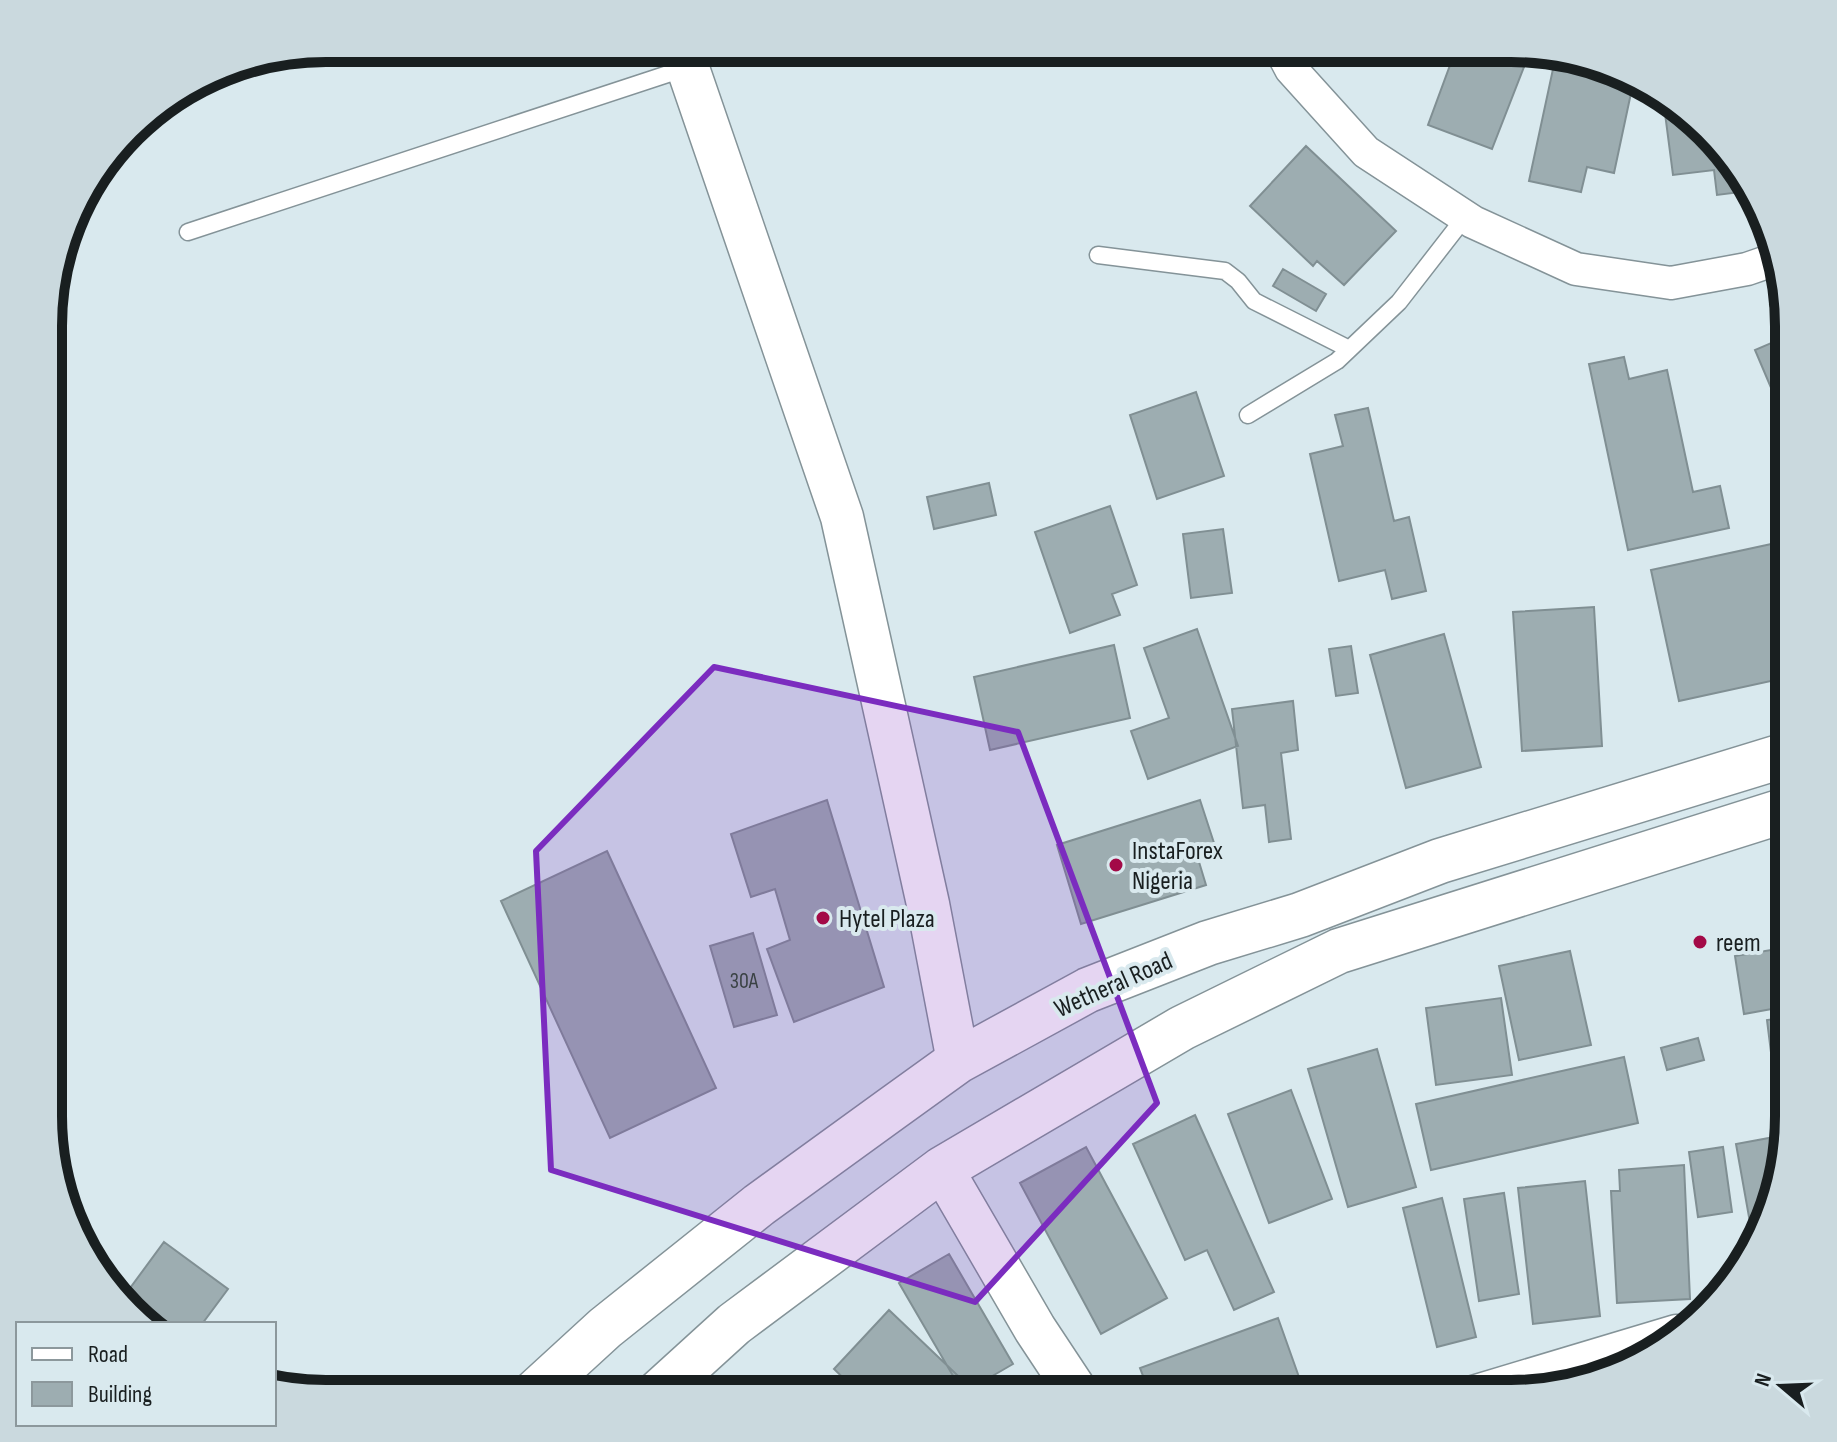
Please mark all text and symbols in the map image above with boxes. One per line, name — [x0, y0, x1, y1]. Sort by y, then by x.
place label: InstaForex Nigeria — [1132, 836, 1223, 897]
marker: InstaForex Nigeria — [1107, 856, 1125, 874]
place label: Hytel Plaza — [839, 904, 935, 935]
marker: Hytel Plaza — [814, 909, 832, 927]
place label: reem — [1716, 928, 1761, 959]
marker: reem — [1691, 933, 1709, 951]
street label: Wetheral Road — [1050, 946, 1177, 1025]
house number: 30A — [730, 968, 759, 995]
legend — [16, 1322, 276, 1426]
text: Road — [88, 1340, 128, 1369]
north arrow — [1741, 1346, 1821, 1426]
text: N — [1749, 1370, 1778, 1390]
text: Building — [88, 1380, 152, 1409]

